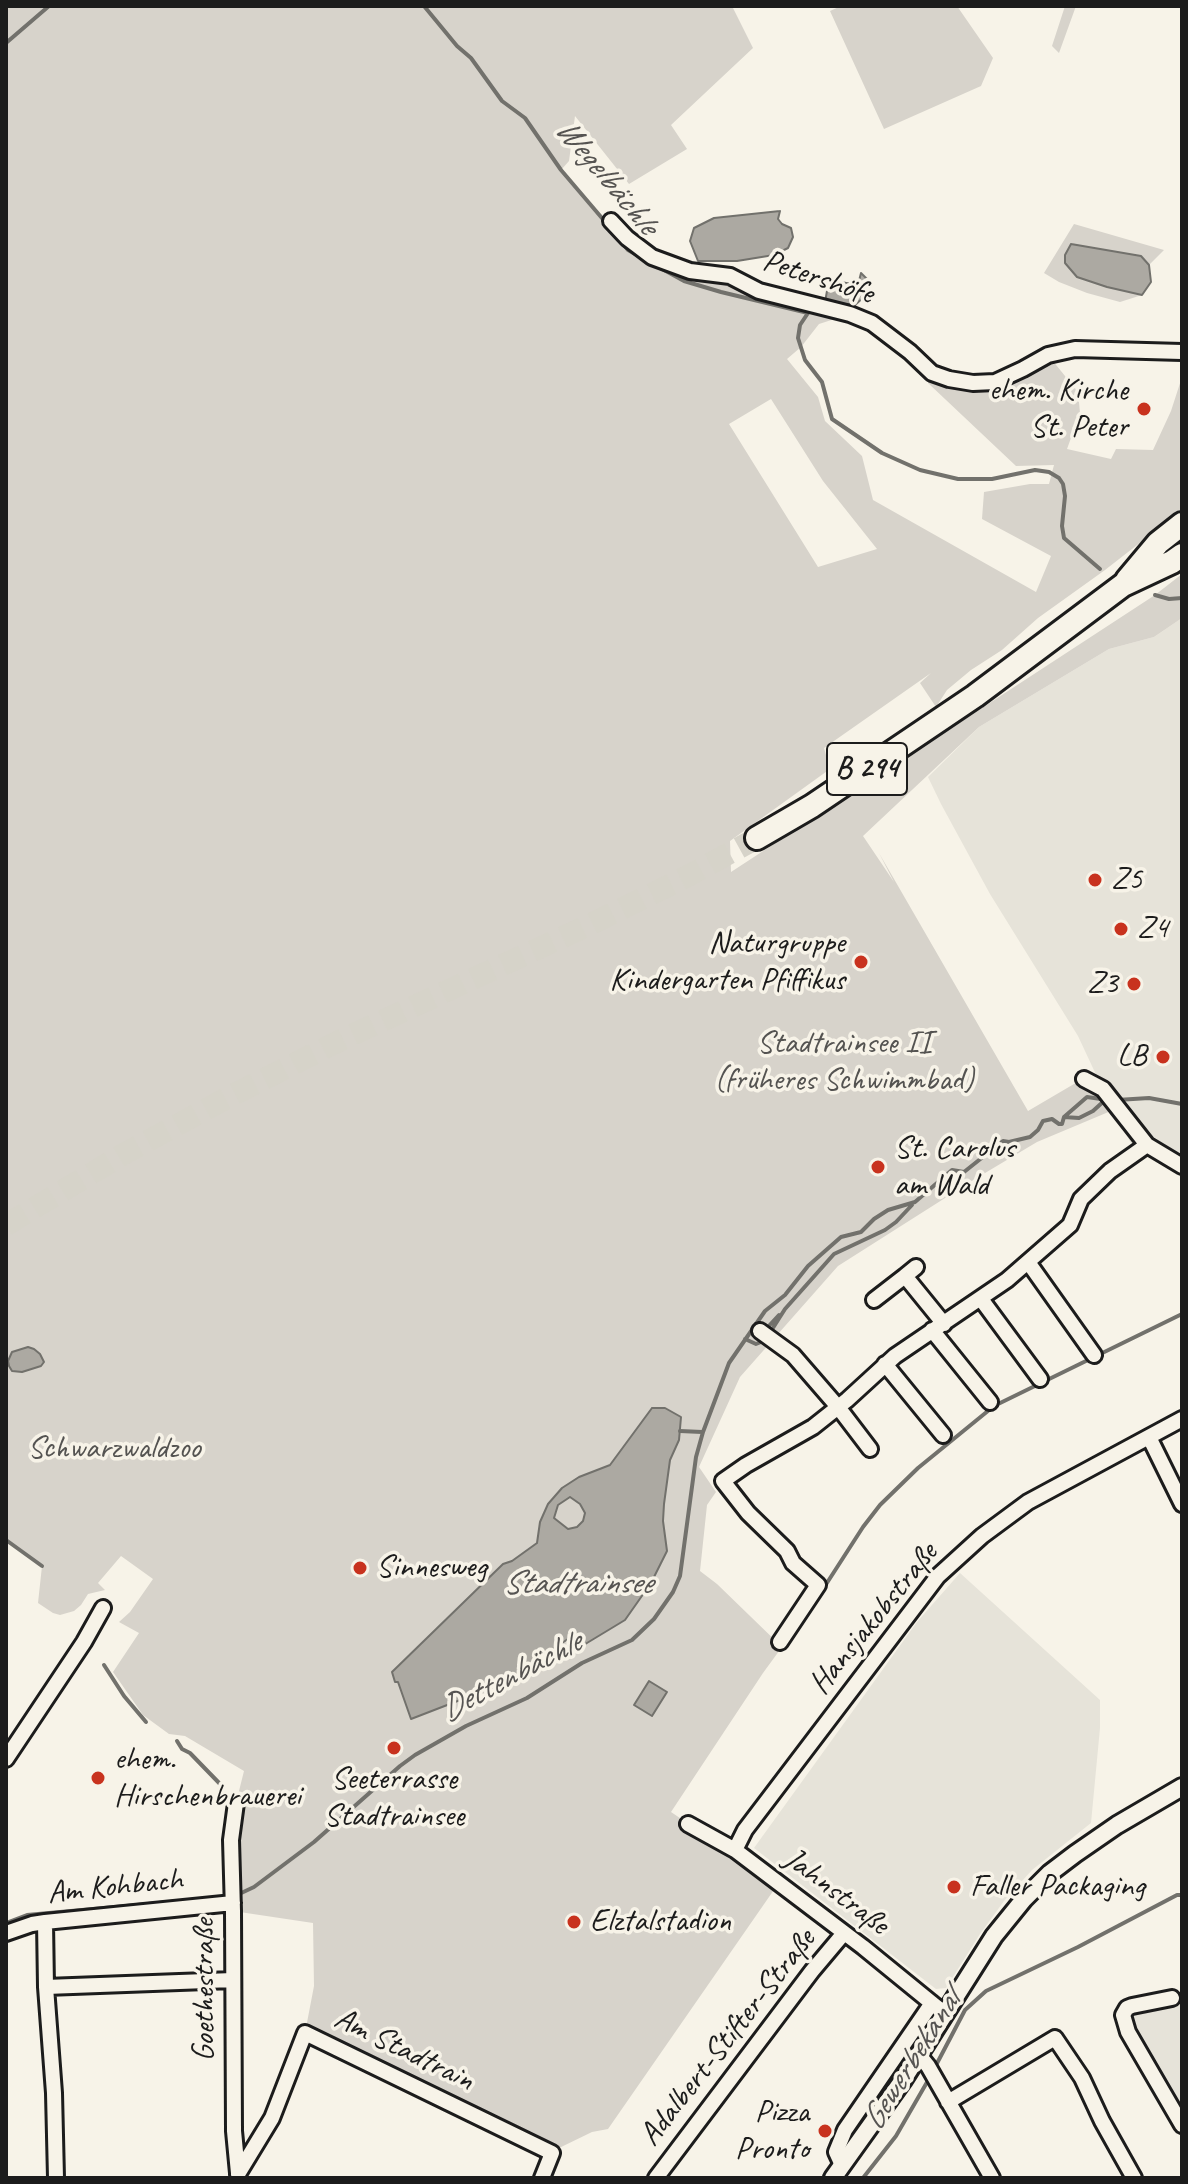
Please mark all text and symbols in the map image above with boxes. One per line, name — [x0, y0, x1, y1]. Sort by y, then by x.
water label: Wegelbächle — [546, 111, 666, 243]
street label: Petershöfe — [758, 242, 878, 314]
place label: ehem. Kirche St. Peter — [989, 372, 1128, 447]
marker: ehem. Kirche St. Peter — [1135, 400, 1153, 418]
road number: B 294 — [827, 743, 907, 795]
place label: Z5 — [1111, 861, 1142, 899]
marker: Z5 — [1086, 871, 1104, 889]
place label: Z4 — [1137, 910, 1168, 948]
marker: Z4 — [1112, 920, 1130, 938]
place label: Naturgruppe Kindergarten Pfiffikus — [610, 925, 845, 1000]
marker: Naturgruppe Kindergarten Pfiffikus — [852, 953, 870, 971]
place label: Z3 — [1087, 965, 1118, 1003]
marker: Z3 — [1125, 975, 1143, 993]
park label: Stadtrainsee II (früheres Schwimmbad) — [714, 1025, 974, 1100]
place label: LB — [1117, 1038, 1147, 1076]
marker: LB — [1154, 1048, 1172, 1066]
place label: St. Carolus am Wald — [894, 1130, 1015, 1205]
marker: St. Carolus am Wald — [869, 1158, 887, 1176]
park label: Schwarzwaldzoo — [28, 1430, 200, 1468]
street label: Hansjakobstraße — [801, 1536, 947, 1702]
place label: Sinnesweg — [376, 1549, 487, 1587]
marker: Sinnesweg — [351, 1559, 369, 1577]
water label: Stadtrainsee — [502, 1564, 652, 1604]
water label: Dettenbächle — [434, 1623, 588, 1731]
marker: Seeterrasse Stadtrainsee — [385, 1739, 403, 1757]
place label: ehem. Hirschenbrauerei — [114, 1741, 301, 1816]
place label: Seeterrasse Stadtrainsee — [324, 1761, 464, 1836]
marker: ehem. Hirschenbrauerei — [89, 1769, 107, 1787]
street label: Jahnstraße — [776, 1840, 896, 1944]
street label: Am Kohbach — [45, 1861, 185, 1913]
place label: Faller Packaging — [970, 1868, 1145, 1906]
marker: Faller Packaging — [945, 1878, 963, 1896]
place label: Elztalstadion — [590, 1903, 731, 1941]
marker: Elztalstadion — [565, 1913, 583, 1931]
street label: Goethestraße — [186, 1919, 224, 2061]
street label: Adalbert-Stifter-Straße — [632, 1922, 824, 2154]
water label: Gewerbekanal — [853, 1984, 971, 2138]
street label: Am Stadtrain — [328, 2000, 480, 2100]
place label: Pizza Pronto — [735, 2094, 809, 2169]
marker: Pizza Pronto — [816, 2122, 834, 2140]

